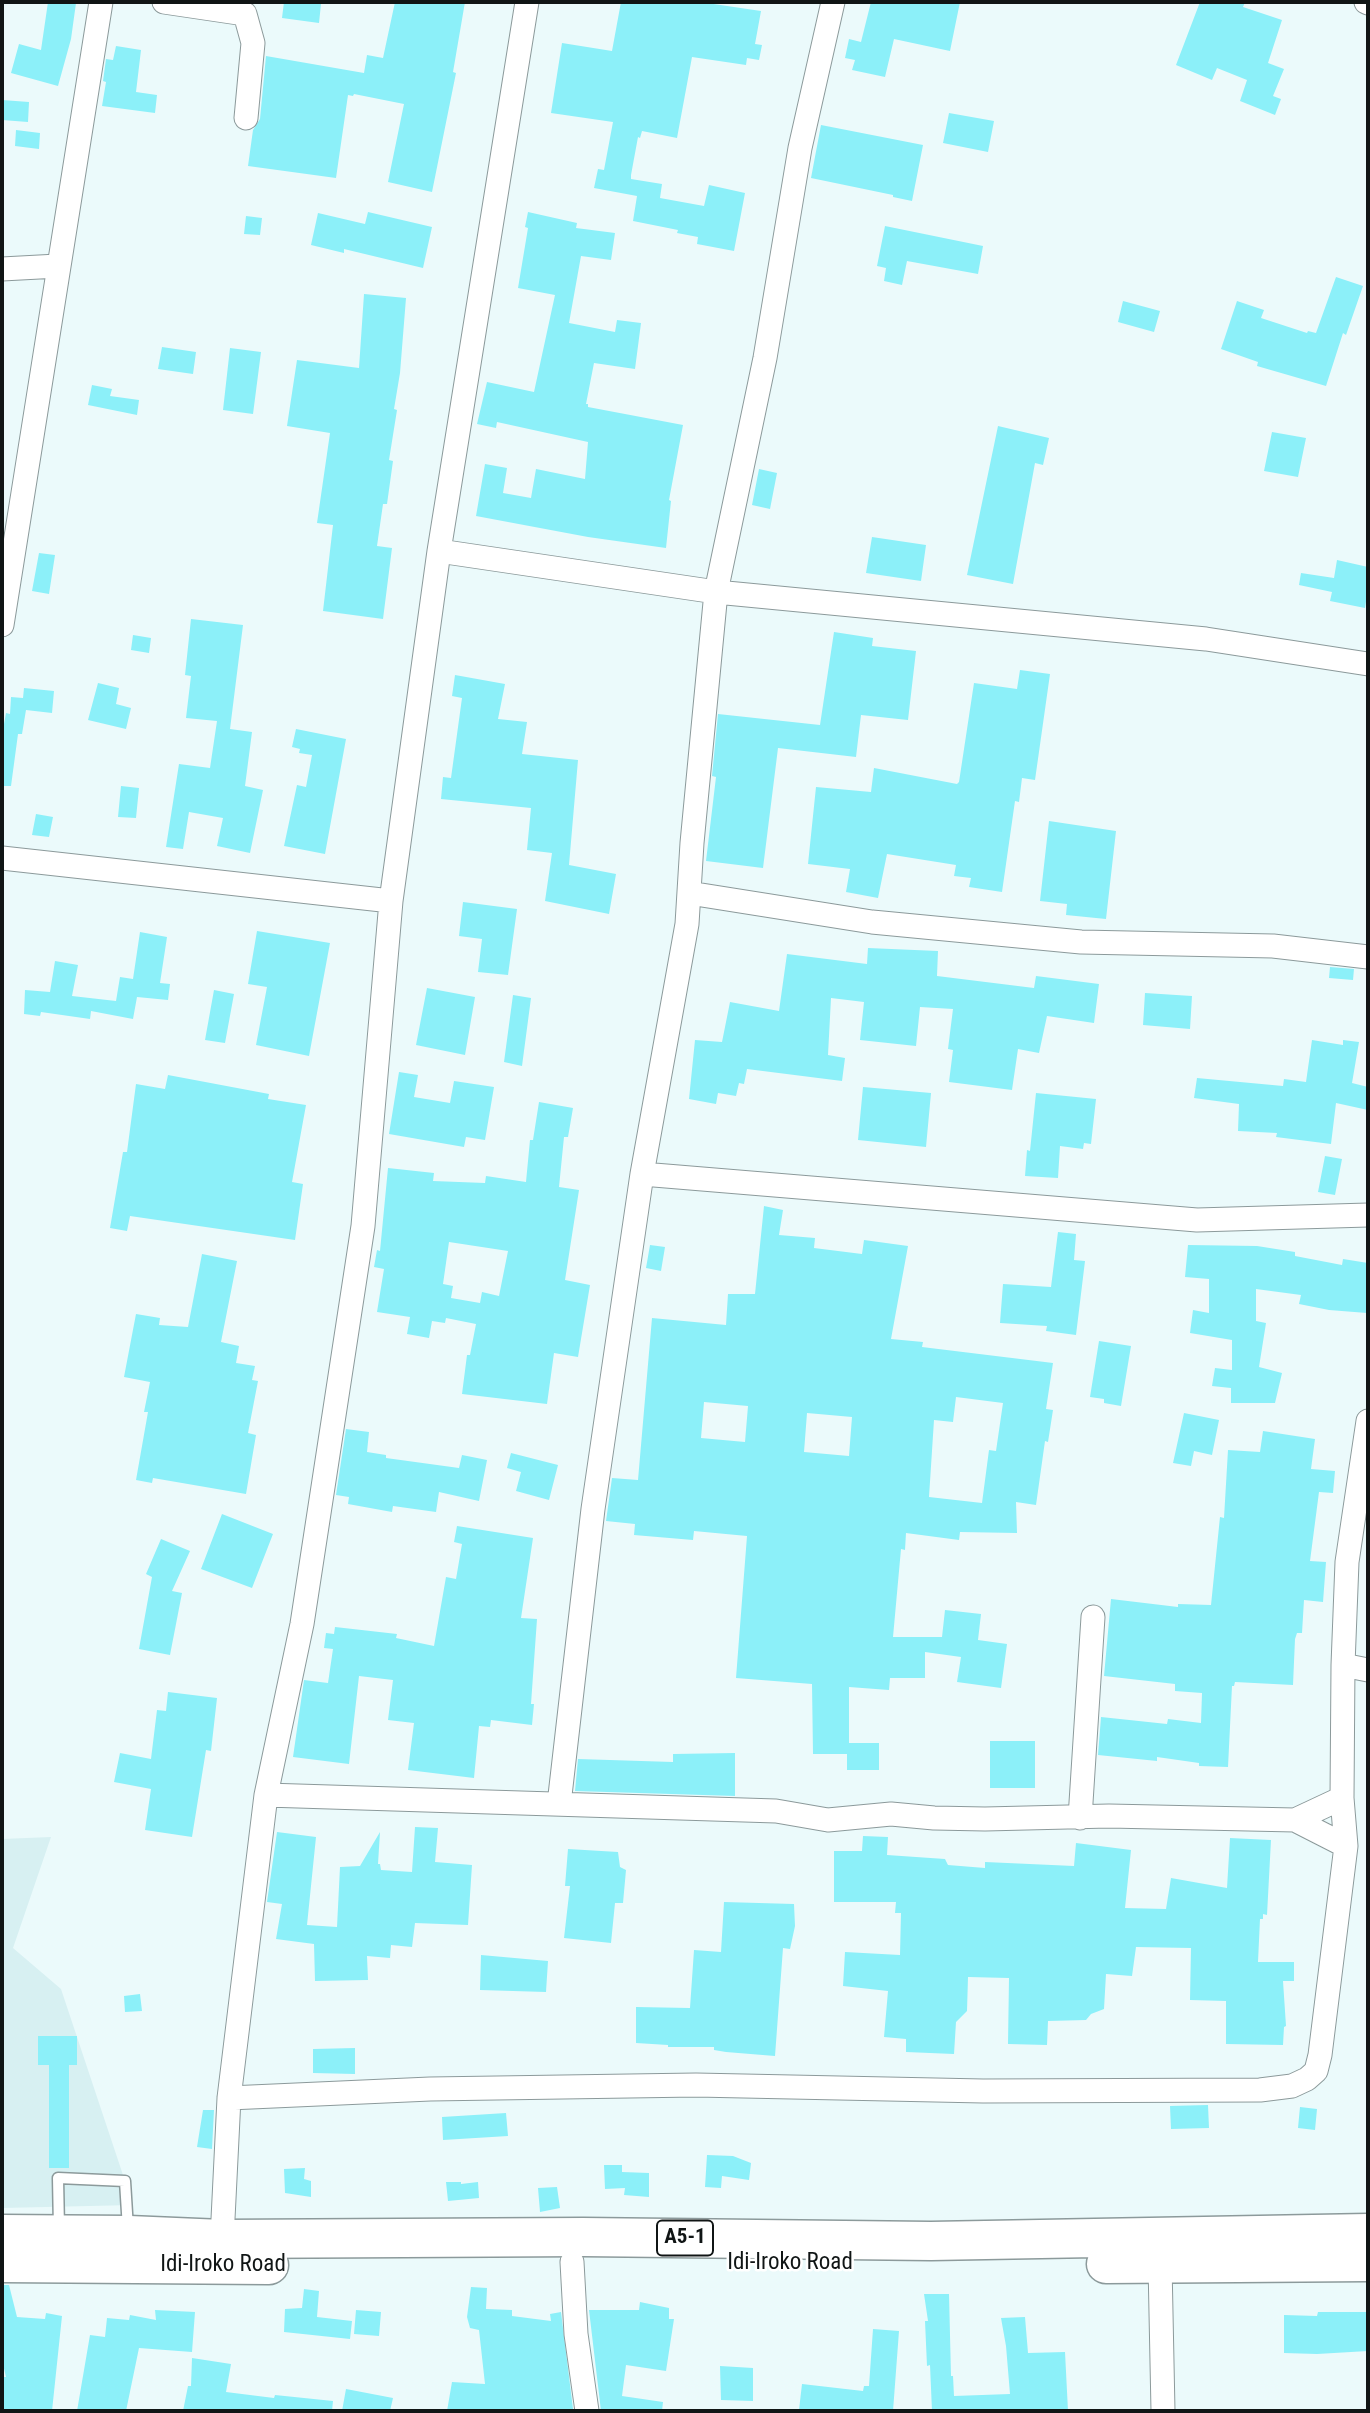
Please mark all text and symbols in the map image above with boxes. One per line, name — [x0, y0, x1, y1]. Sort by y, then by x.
road number: A5-1 — [657, 2220, 713, 2256]
street label: Idi-Iroko Road — [727, 2249, 853, 2277]
street label: Idi-Iroko Road — [160, 2251, 286, 2279]

